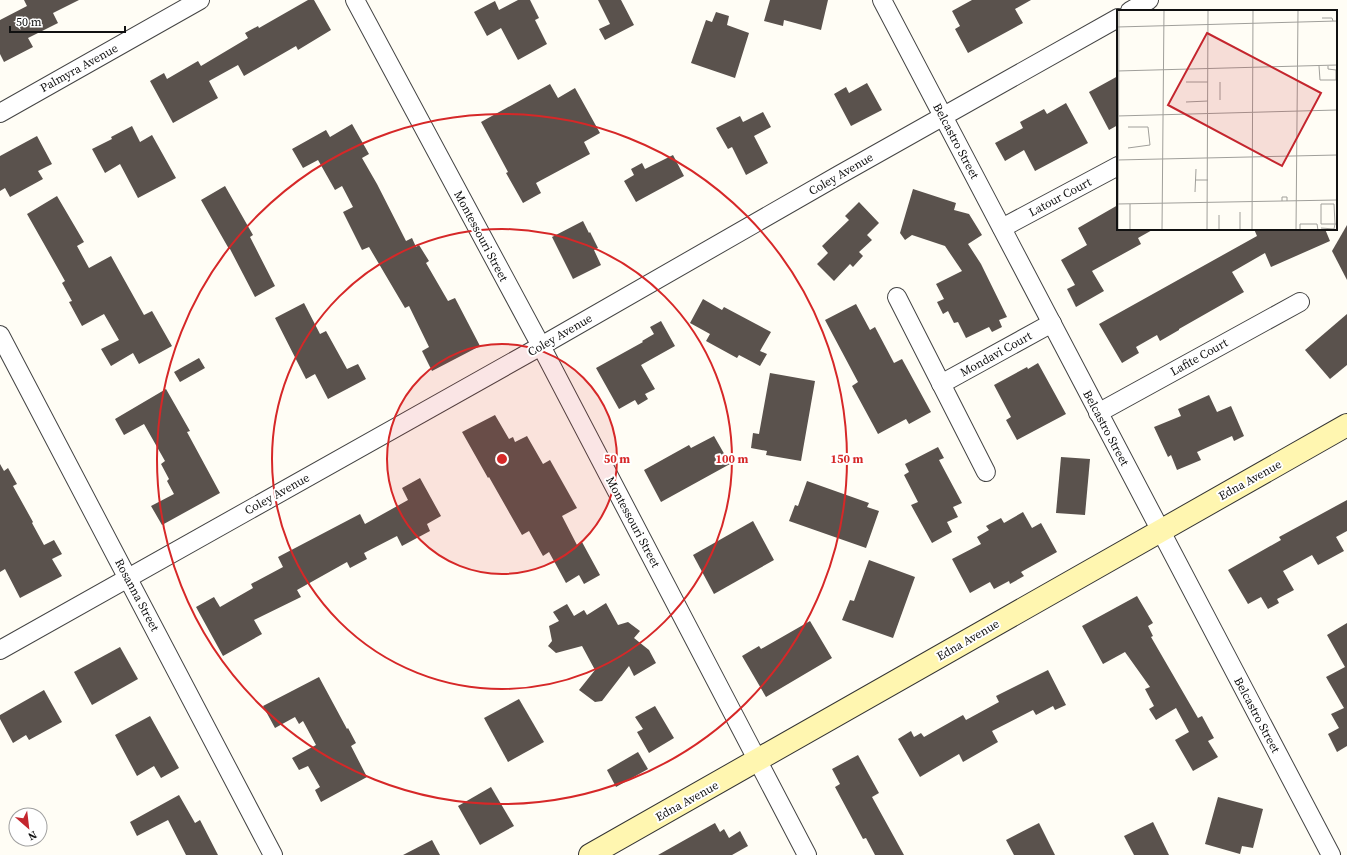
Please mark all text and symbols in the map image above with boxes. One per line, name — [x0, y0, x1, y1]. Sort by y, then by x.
scale bar — [10, 8, 125, 34]
inset map — [1117, 10, 1337, 230]
text: 50 m — [16, 14, 42, 30]
street label: Palmyra Avenue — [37, 40, 121, 96]
street label: Belcastro Street — [929, 100, 983, 182]
street label: Coley Avenue — [806, 149, 876, 199]
street label: Latour Court — [1026, 174, 1094, 220]
street label: Montessouri Street — [450, 188, 512, 284]
street label: Coley Avenue — [525, 310, 595, 360]
street label: Mondavi Court — [957, 328, 1035, 380]
street label: Lafite Court — [1167, 335, 1231, 379]
street label: Belcastro Street — [1079, 387, 1133, 469]
text: 50 m — [604, 451, 630, 467]
text: 100 m — [716, 451, 749, 467]
text: 150 m — [831, 451, 864, 467]
centre of rings — [495, 452, 509, 466]
street label: Edna Avenue — [1216, 456, 1284, 504]
street label: Coley Avenue — [242, 470, 312, 518]
street label: Montessouri Street — [602, 474, 664, 570]
street label: Rosanna Street — [111, 556, 163, 634]
street label: Edna Avenue — [934, 616, 1002, 664]
street label: Belcastro Street — [1230, 674, 1284, 756]
street label: Edna Avenue — [653, 777, 721, 825]
north arrow — [8, 807, 48, 847]
text: N — [25, 827, 40, 844]

